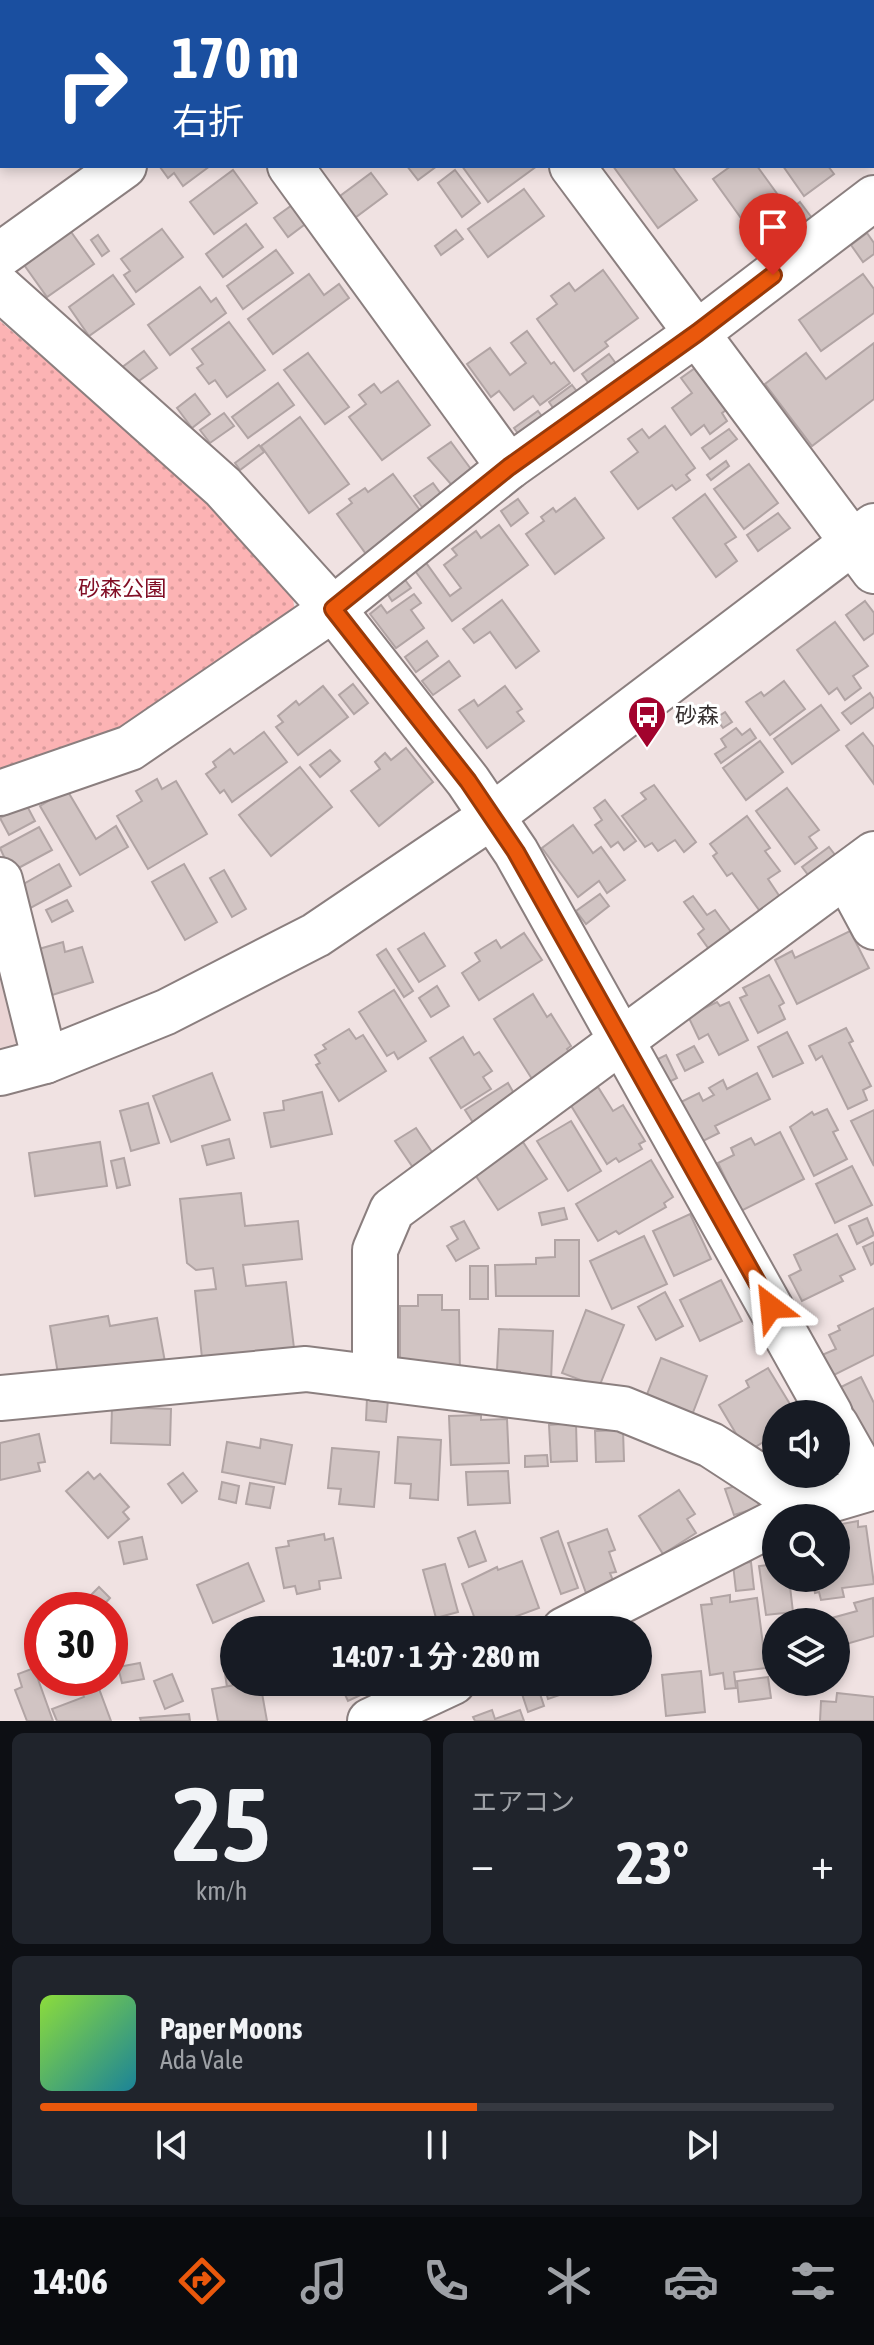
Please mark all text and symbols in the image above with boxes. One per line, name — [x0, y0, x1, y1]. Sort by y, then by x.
text: 170 m — [172, 26, 299, 90]
icon: right — [40, 32, 144, 136]
text: 右折 — [172, 100, 244, 142]
pin — [739, 193, 807, 275]
icon: arrive — [751, 205, 795, 249]
park label: 砂森公園 — [78, 575, 166, 601]
bus stop icon: 砂森 — [626, 694, 668, 749]
place label: 砂森 — [675, 702, 719, 728]
position arrow — [729, 1265, 813, 1349]
map controls — [762, 1400, 850, 1696]
button: sound — [762, 1400, 850, 1488]
button: search — [762, 1504, 850, 1592]
speed limit sign: 30 — [24, 1592, 128, 1696]
button: layers — [762, 1608, 850, 1696]
text: 14:07 · 1 分 · 280 m — [332, 1639, 540, 1673]
text: 25 — [173, 1764, 270, 1883]
text: エアコン — [471, 1787, 575, 1817]
text: 23° — [616, 1828, 689, 1897]
text: − — [471, 1838, 494, 1888]
text: + — [811, 1838, 834, 1888]
text: km/h — [196, 1876, 247, 1906]
text: Paper Moons — [160, 2011, 302, 2045]
text: Ada Vale — [160, 2045, 243, 2075]
icon: previous — [150, 2123, 194, 2167]
icon: pause — [415, 2123, 459, 2167]
icon: next — [680, 2123, 724, 2167]
icon: directions — [174, 2253, 230, 2309]
icon: music — [296, 2253, 352, 2309]
icon: phone — [418, 2253, 474, 2309]
icon: climate — [541, 2253, 597, 2309]
icon: car — [663, 2253, 719, 2309]
icon: filters — [785, 2253, 841, 2309]
text: 14:06 — [33, 2260, 108, 2302]

